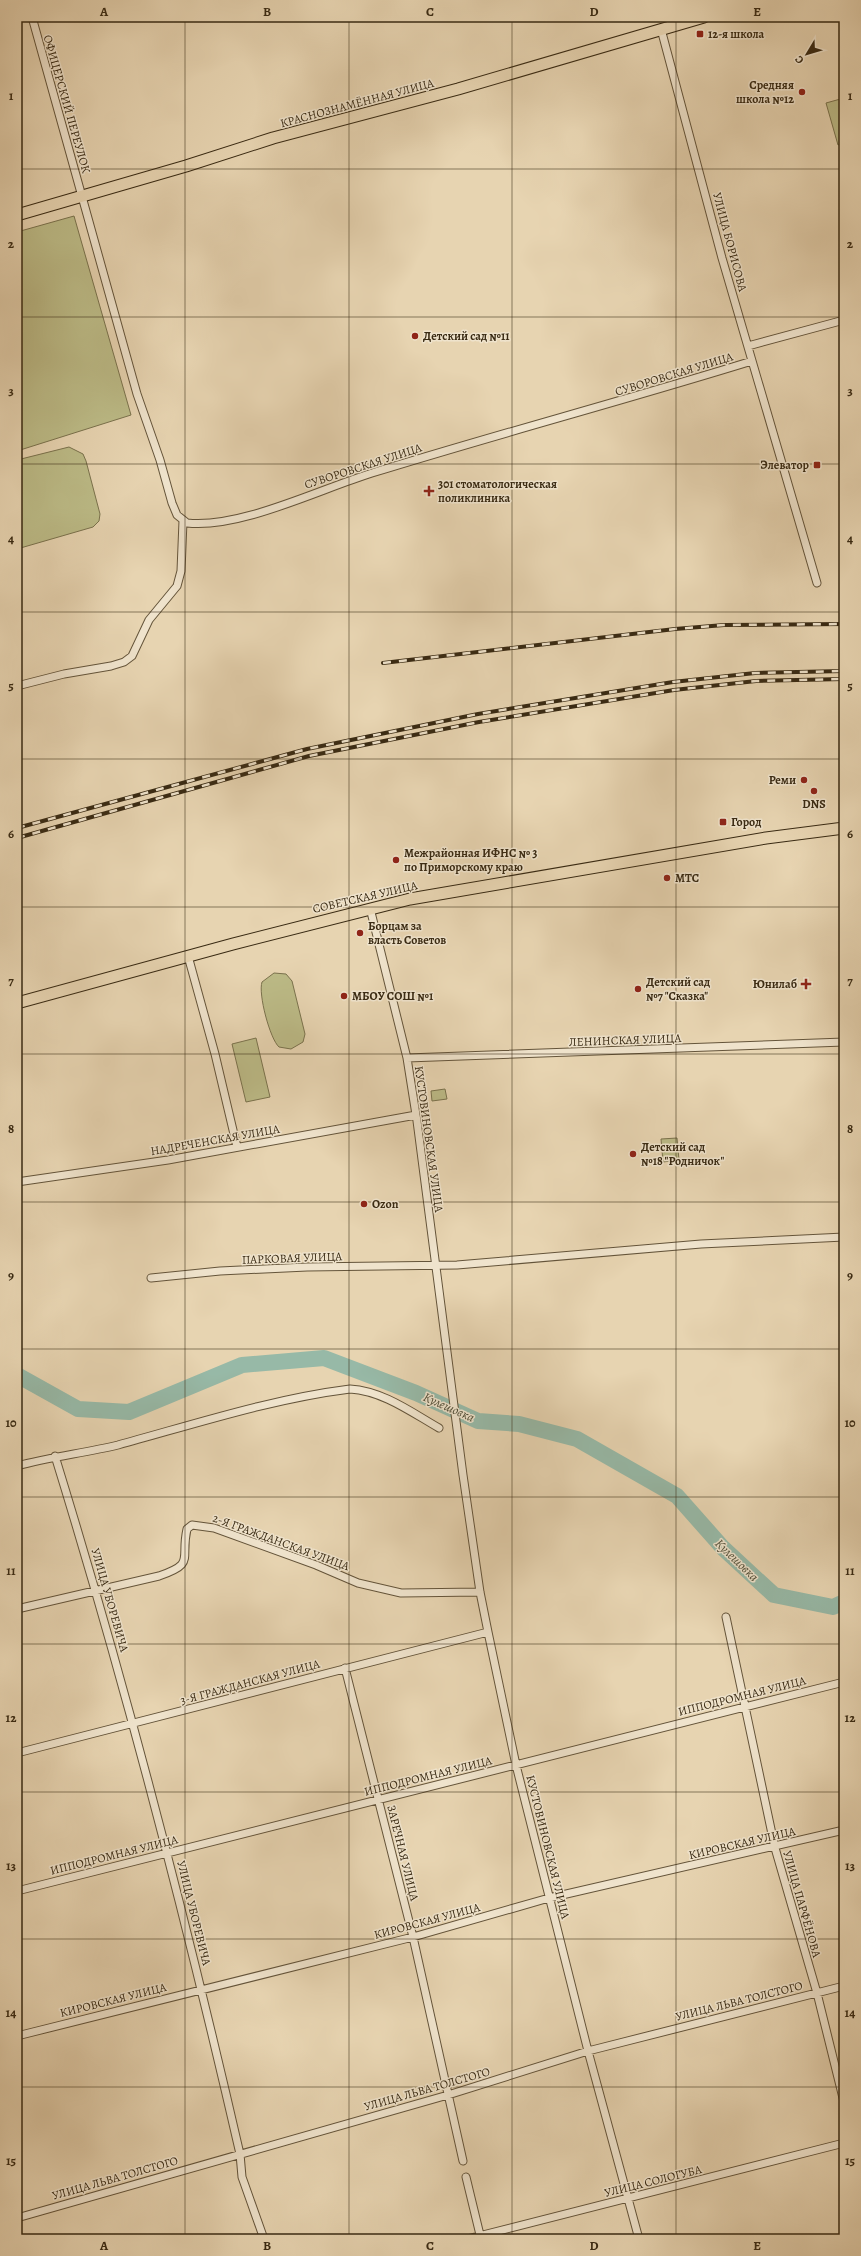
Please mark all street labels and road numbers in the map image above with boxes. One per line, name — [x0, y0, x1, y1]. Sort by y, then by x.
street label: ОФИЦЕРСКИЙ ПЕРЕУЛОК — [40, 33, 95, 175]
street label: КРАСНОЗНАМЁННАЯ УЛИЦА — [278, 74, 437, 131]
street label: УЛИЦА БОРИСОВА — [709, 191, 751, 294]
street label: СУВОРОВСКАЯ УЛИЦА — [613, 348, 736, 400]
street label: СУВОРОВСКАЯ УЛИЦА — [302, 439, 425, 493]
street label: СОВЕТСКАЯ УЛИЦА — [311, 877, 420, 917]
street label: ЛЕНИНСКАЯ УЛИЦА — [568, 1030, 683, 1050]
street label: КУСТОВИНОВСКАЯ УЛИЦА — [411, 1065, 447, 1214]
street label: НАДРЕЧЕНСКАЯ УЛИЦА — [149, 1121, 282, 1159]
street label: ПАРКОВАЯ УЛИЦА — [241, 1248, 343, 1268]
street label: 2-Я ГРАЖДАНСКАЯ УЛИЦА — [210, 1510, 353, 1575]
street label: УЛИЦА УБОРЕВИЧА — [87, 1546, 133, 1655]
street label: 3-Я ГРАЖДАНСКАЯ УЛИЦА — [178, 1655, 323, 1708]
street label: ИППОДРОМНАЯ УЛИЦА — [676, 1672, 809, 1720]
street label: ИППОДРОМНАЯ УЛИЦА — [362, 1752, 495, 1800]
street label: КУСТОВИНОВСКАЯ УЛИЦА — [522, 1773, 574, 1922]
street label: ЗАРЕЧНАЯ УЛИЦА — [383, 1803, 423, 1904]
street label: КИРОВСКАЯ УЛИЦА — [687, 1823, 798, 1863]
street label: ИППОДРОМНАЯ УЛИЦА — [48, 1831, 181, 1879]
street label: УЛИЦА ПАРФЁНОВА — [779, 1849, 825, 1960]
street label: УЛИЦА УБОРЕВИЧА — [173, 1859, 215, 1968]
street label: КИРОВСКАЯ УЛИЦА — [372, 1899, 483, 1943]
street label: УЛИЦА ЛЬВА ТОЛСТОГО — [674, 1977, 804, 2025]
street label: КИРОВСКАЯ УЛИЦА — [58, 1979, 169, 2021]
street label: УЛИЦА ЛЬВА ТОЛСТОГО — [362, 2063, 492, 2115]
street label: УЛИЦА ЛЬВА ТОЛСТОГО — [50, 2152, 180, 2204]
street label: УЛИЦА СОЛОГУБА — [603, 2161, 704, 2201]

